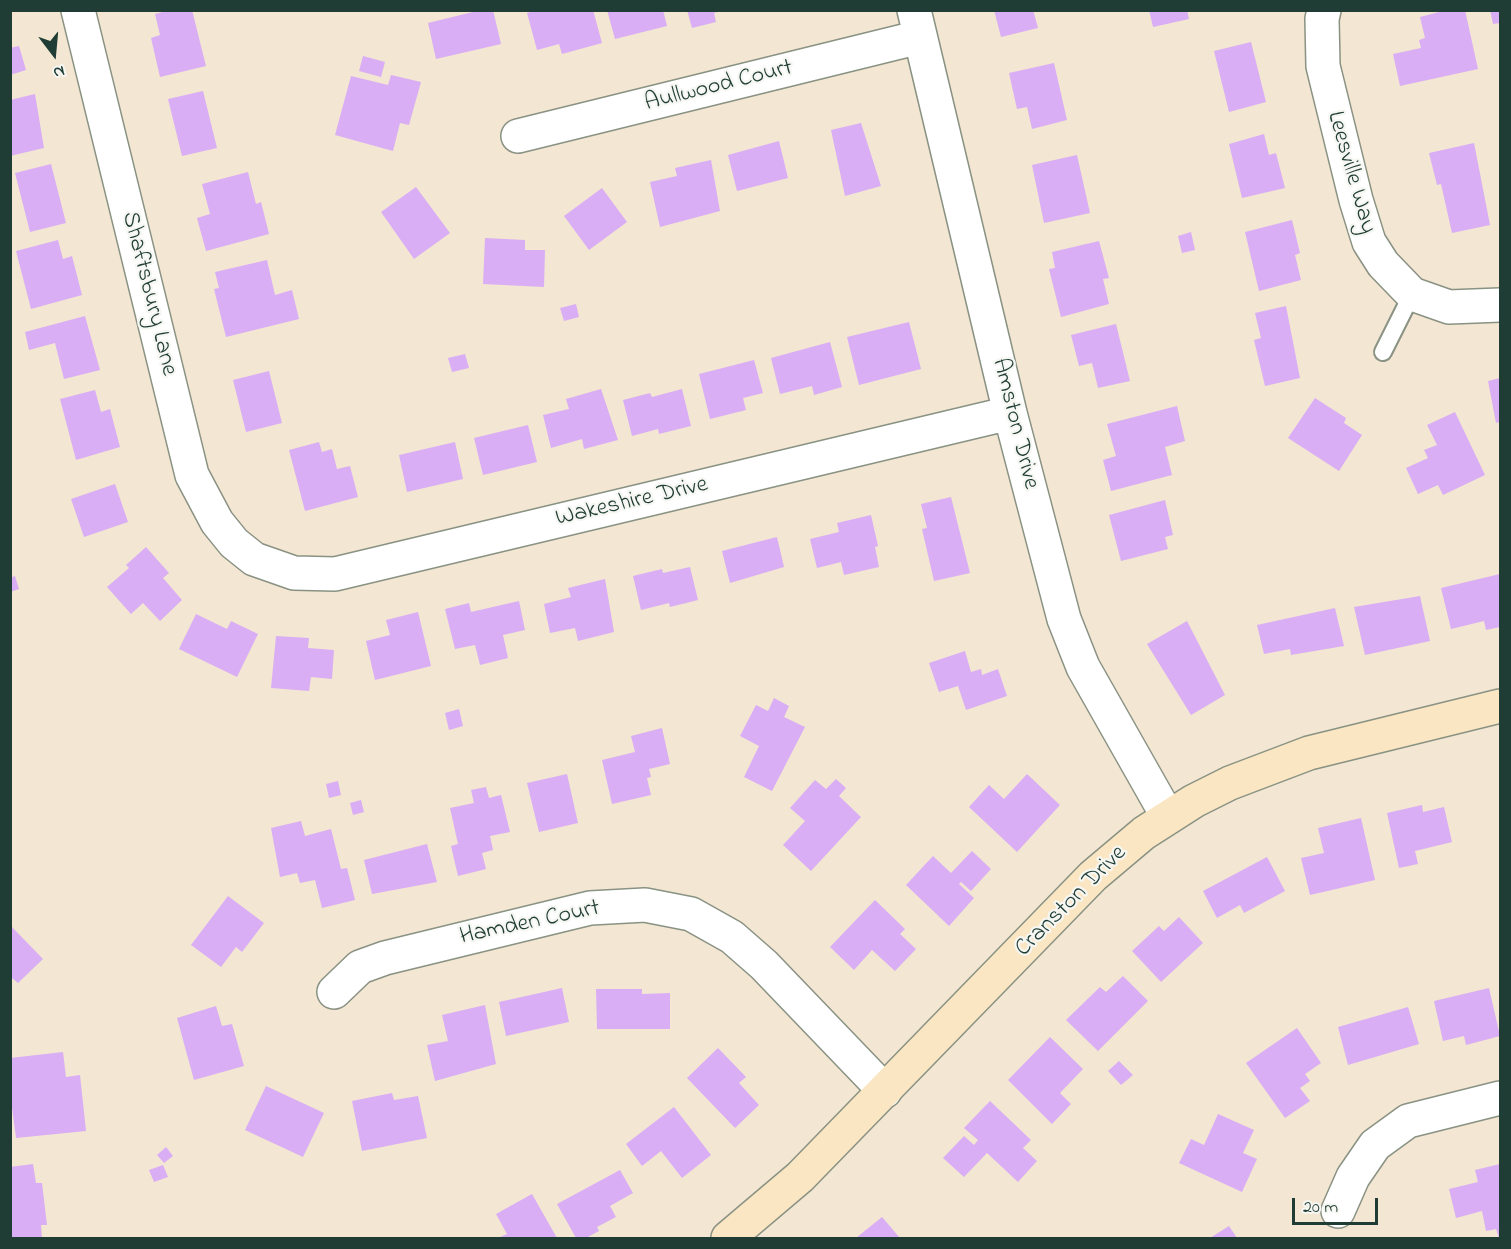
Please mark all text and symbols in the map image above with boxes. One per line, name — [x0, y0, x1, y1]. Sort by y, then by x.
north arrow — [24, 24, 84, 84]
street label: Aullwood Court — [642, 55, 796, 119]
text: N — [50, 58, 67, 84]
street label: Leesville Way — [1319, 109, 1381, 237]
street label: Shaftsbury Lane — [114, 209, 182, 379]
street label: Amston Drive — [984, 355, 1044, 493]
street label: Wakeshire Drive — [553, 472, 711, 534]
street label: Cranston Drive — [1010, 840, 1134, 964]
street label: Hamden Court — [457, 895, 603, 953]
scale bar — [1295, 1186, 1380, 1224]
text: 20 m — [1303, 1195, 1338, 1221]

